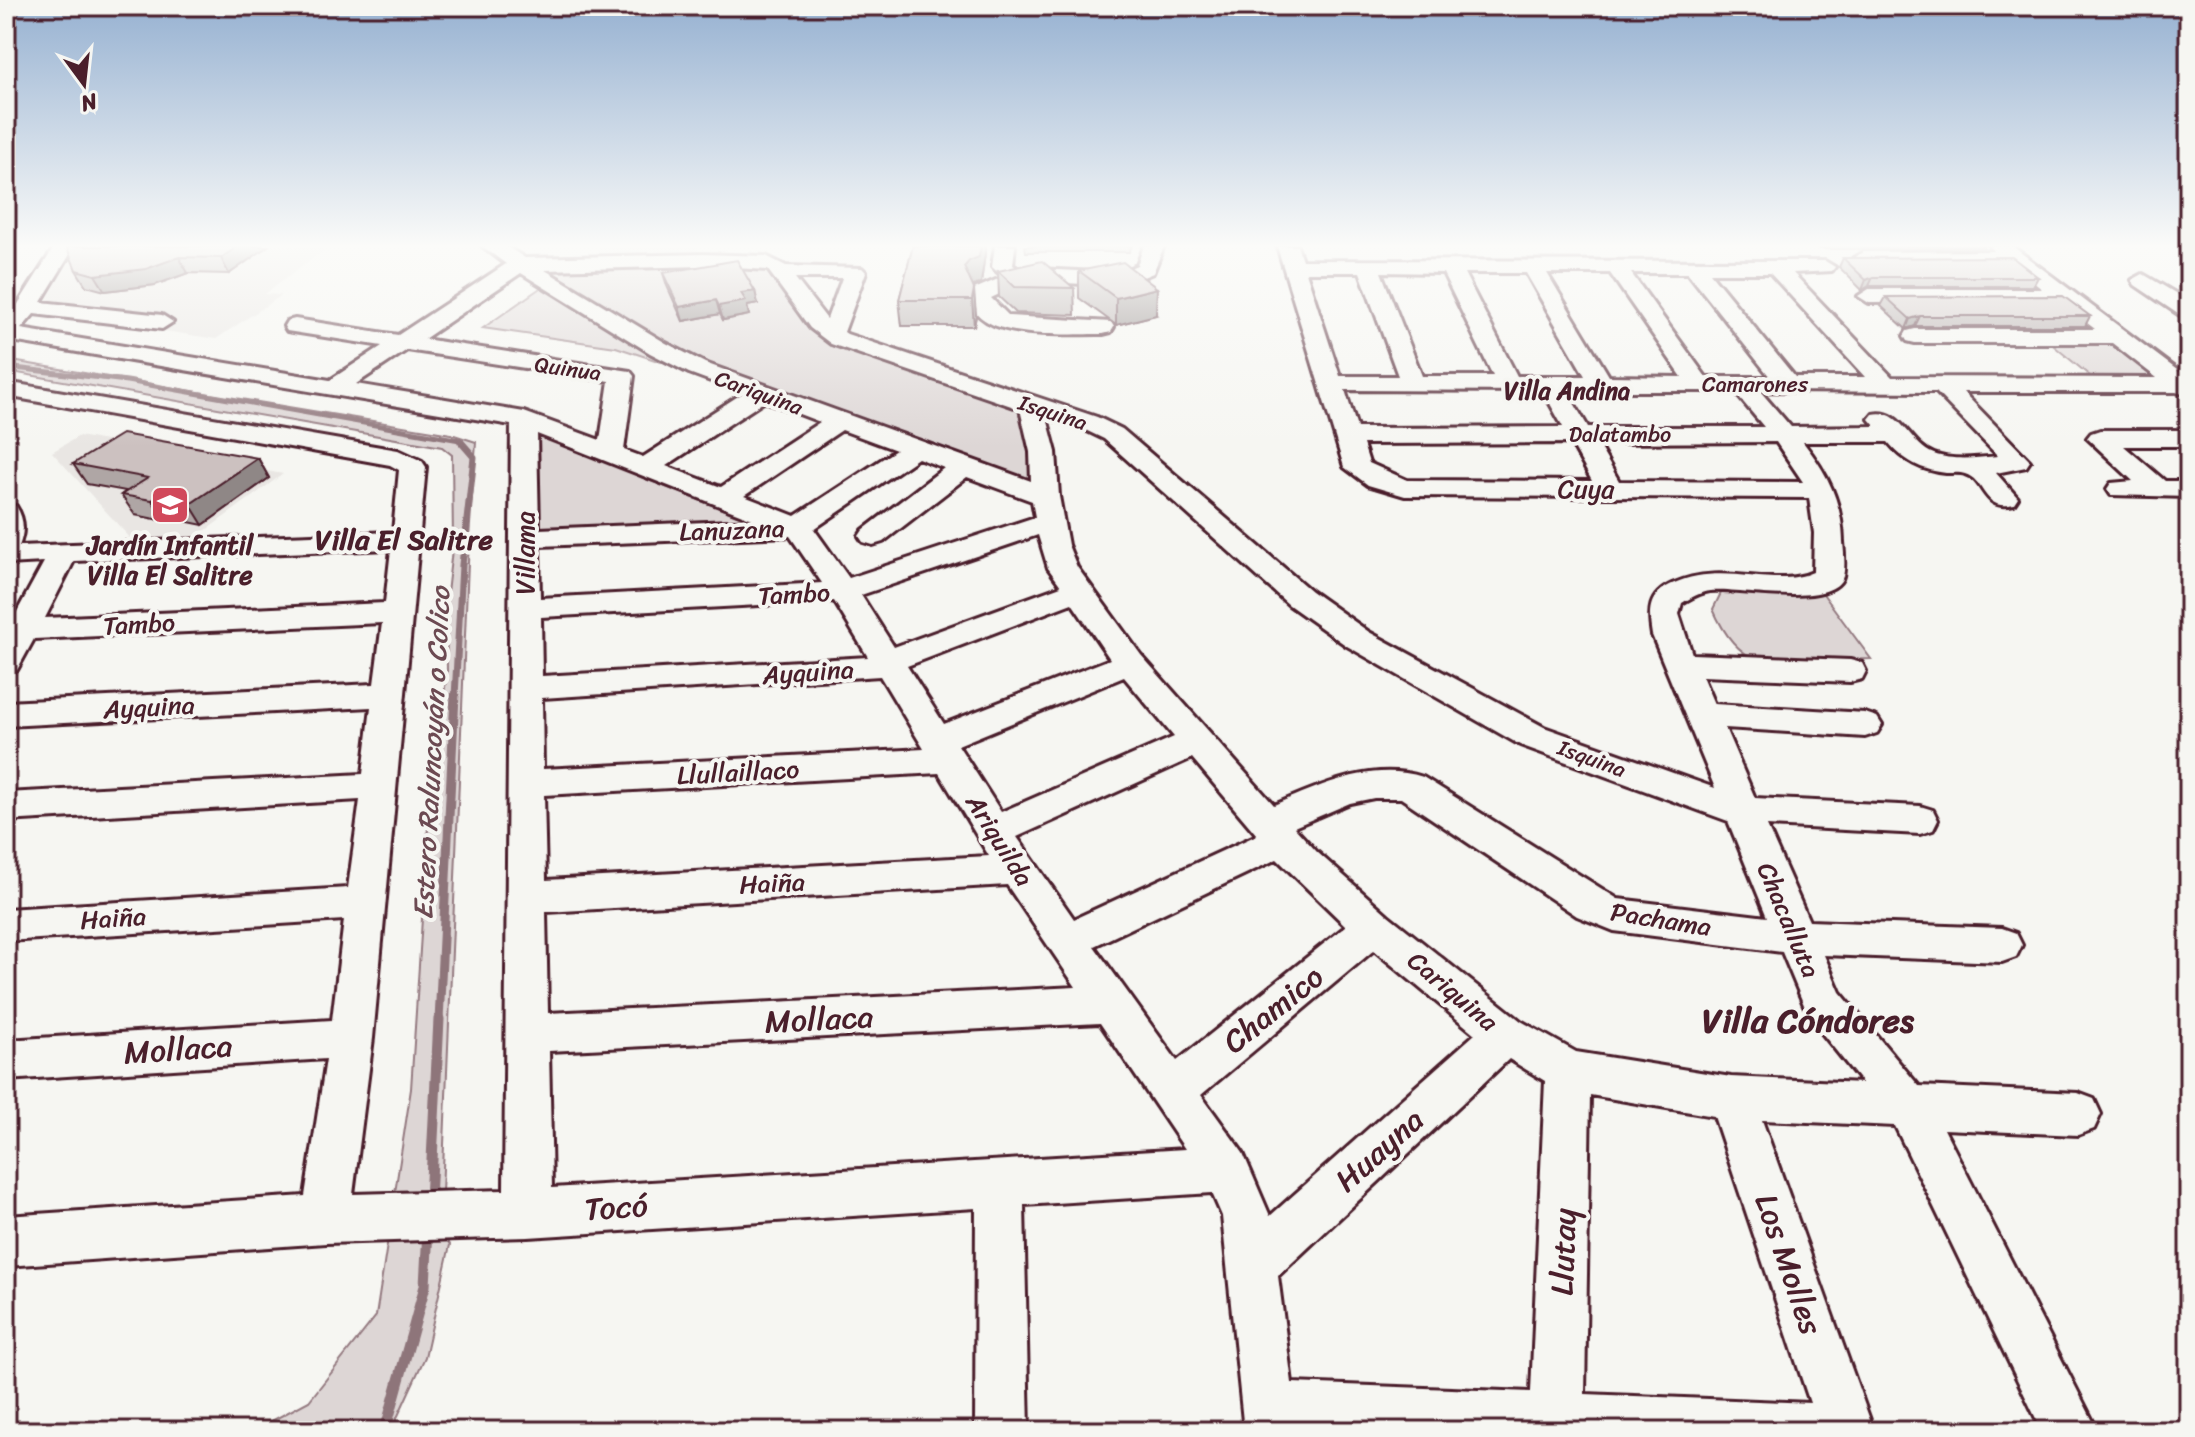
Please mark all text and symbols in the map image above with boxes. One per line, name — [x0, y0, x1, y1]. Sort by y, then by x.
north arrow — [44, 44, 124, 124]
text: N — [76, 82, 102, 124]
street label: Quinua — [532, 345, 604, 392]
street label: Cariquina — [709, 359, 809, 427]
street label: Camarones — [1702, 365, 1809, 404]
district label: Villa Andina — [1504, 370, 1630, 412]
street label: Isquina — [1012, 383, 1092, 442]
street label: Dalatambo — [1569, 415, 1671, 454]
street label: Cuya — [1558, 466, 1615, 512]
school or university icon: Jardín Infantil Villa El Salitre — [149, 484, 191, 526]
street label: Lanuzana — [678, 505, 786, 555]
street label: Villama — [502, 511, 548, 595]
district label: Villa El Salitre — [315, 515, 494, 564]
place label: Jardín Infantil Villa El Salitre — [85, 522, 255, 598]
street label: Tambo — [757, 569, 831, 619]
water label: Estero Raluncoyán o Colico — [398, 583, 465, 920]
street label: Tambo — [102, 599, 176, 649]
street label: Ayquina — [760, 646, 855, 698]
street label: Ayquina — [101, 682, 196, 732]
street label: Isquina — [1551, 728, 1632, 789]
street label: Llullaillaco — [676, 746, 800, 798]
street label: Ariquilda — [953, 783, 1047, 896]
street label: Chacalluta — [1744, 855, 1834, 985]
street label: Haiña — [738, 858, 806, 908]
street label: Pachama — [1607, 888, 1715, 950]
street label: Haiña — [79, 893, 147, 943]
street label: Cariquina — [1397, 939, 1510, 1044]
street label: Chamico — [1210, 950, 1337, 1069]
street label: Mollaca — [763, 988, 875, 1051]
district label: Villa Cóndores — [1702, 991, 1915, 1051]
street label: Mollaca — [122, 1017, 234, 1082]
street label: Huayna — [1321, 1094, 1438, 1207]
street label: Tocó — [582, 1177, 650, 1238]
street label: Los Molles — [1738, 1186, 1839, 1343]
street label: Llutay — [1533, 1207, 1594, 1297]

